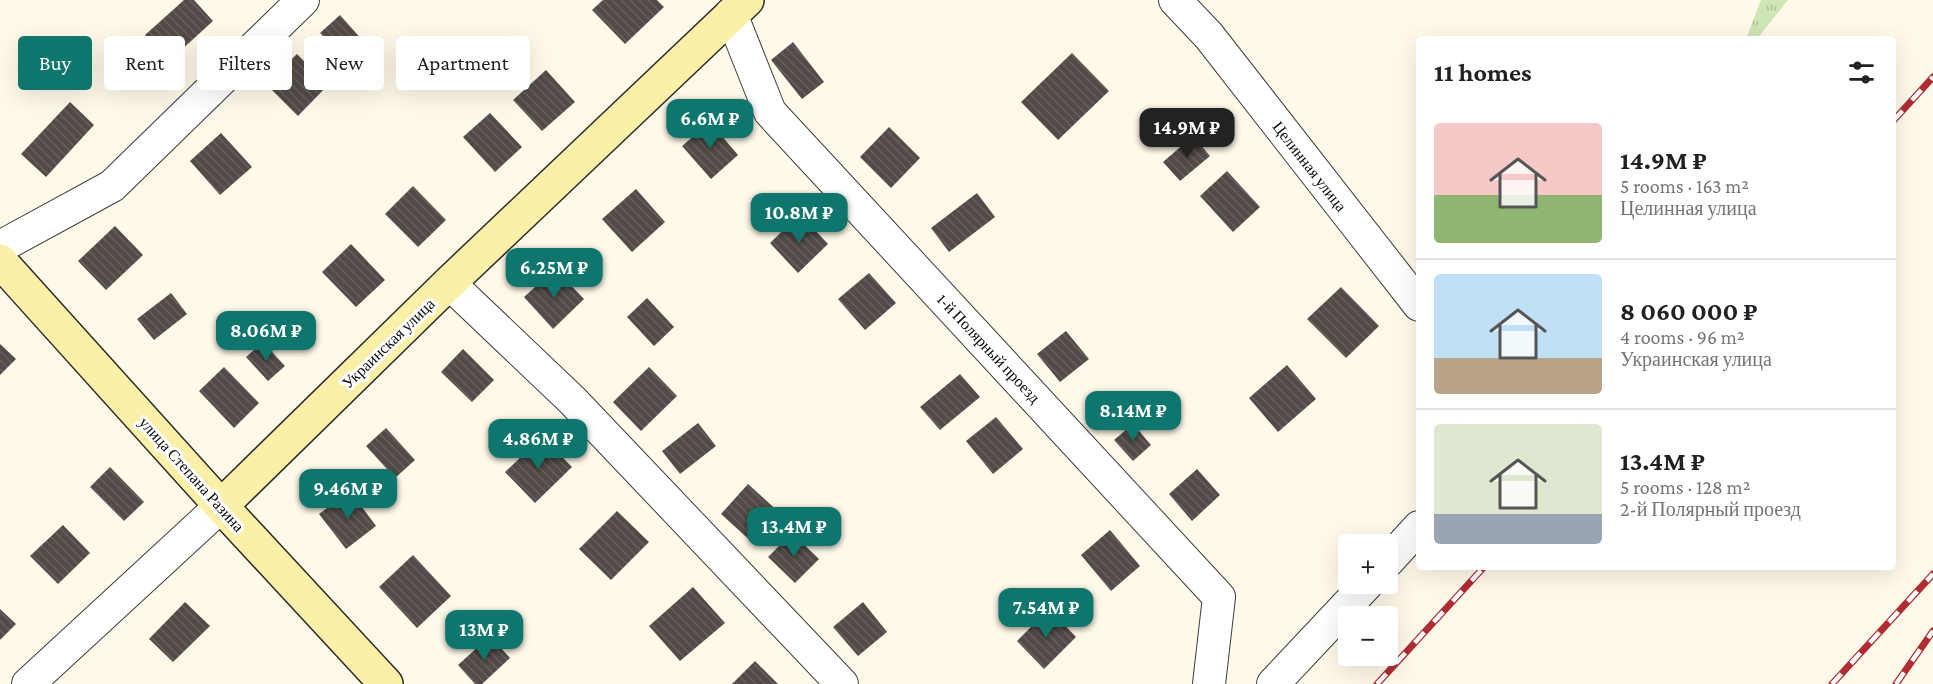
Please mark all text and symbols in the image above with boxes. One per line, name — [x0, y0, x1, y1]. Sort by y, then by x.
chip: Buy — [18, 36, 92, 90]
chip: Rent — [104, 36, 185, 90]
chip: Filters — [197, 36, 292, 90]
chip: New — [304, 36, 384, 90]
chip: Apartment — [396, 36, 530, 90]
icon: filters — [1845, 56, 1878, 89]
text: 11 homes — [1434, 58, 1532, 87]
pin: 6.6M ₽ — [661, 99, 759, 150]
text: 6.6M ₽ — [680, 107, 740, 129]
pin: 14.9M ₽ — [1132, 108, 1242, 159]
text: 14.9M ₽ — [1154, 116, 1220, 138]
street label: Целинная улица — [1268, 118, 1350, 215]
text: 14.9M ₽ — [1620, 146, 1707, 175]
icon: home — [1482, 147, 1554, 219]
text: 5 rooms · 163 m² — [1620, 175, 1749, 197]
pin: 10.8M ₽ — [744, 193, 854, 244]
text: Целинная улица — [1620, 197, 1757, 219]
text: 10.8M ₽ — [765, 201, 833, 223]
pin: 6.25M ₽ — [499, 248, 609, 299]
text: 6.25M ₽ — [520, 256, 588, 278]
street label: 1-й Полярный проезд — [933, 290, 1043, 407]
street label: Украинская улица — [339, 295, 439, 392]
text: 8 060 000 ₽ — [1620, 297, 1758, 326]
icon: home — [1482, 298, 1554, 370]
pin: 8.06M ₽ — [211, 311, 321, 362]
text: 8.06M ₽ — [230, 319, 302, 341]
text: 4 rooms · 96 m² — [1620, 326, 1745, 348]
text: Украинская улица — [1620, 348, 1772, 370]
pin: 8.14M ₽ — [1078, 391, 1188, 442]
text: 8.14M ₽ — [1099, 399, 1167, 421]
street label: улица Степана Разина — [135, 414, 247, 536]
pin: 4.86M ₽ — [483, 419, 593, 470]
text: 4.86M ₽ — [502, 427, 574, 449]
text: 13.4M ₽ — [1620, 447, 1705, 476]
icon: home — [1482, 448, 1554, 520]
pin: 9.46M ₽ — [293, 469, 403, 520]
text: 5 rooms · 128 m² — [1620, 476, 1751, 498]
text: 9.46M ₽ — [313, 477, 383, 499]
text: 2-й Полярный проезд — [1620, 498, 1801, 520]
pin: 13.4M ₽ — [739, 507, 849, 558]
text: 13.4M ₽ — [761, 515, 827, 537]
map controls — [1338, 534, 1398, 666]
button: + — [1338, 534, 1398, 594]
pin: 7.54M ₽ — [991, 588, 1101, 639]
text: 7.54M ₽ — [1012, 596, 1080, 618]
button: − — [1338, 606, 1398, 666]
pin: 13M ₽ — [442, 610, 526, 661]
text: 13M ₽ — [459, 618, 509, 640]

